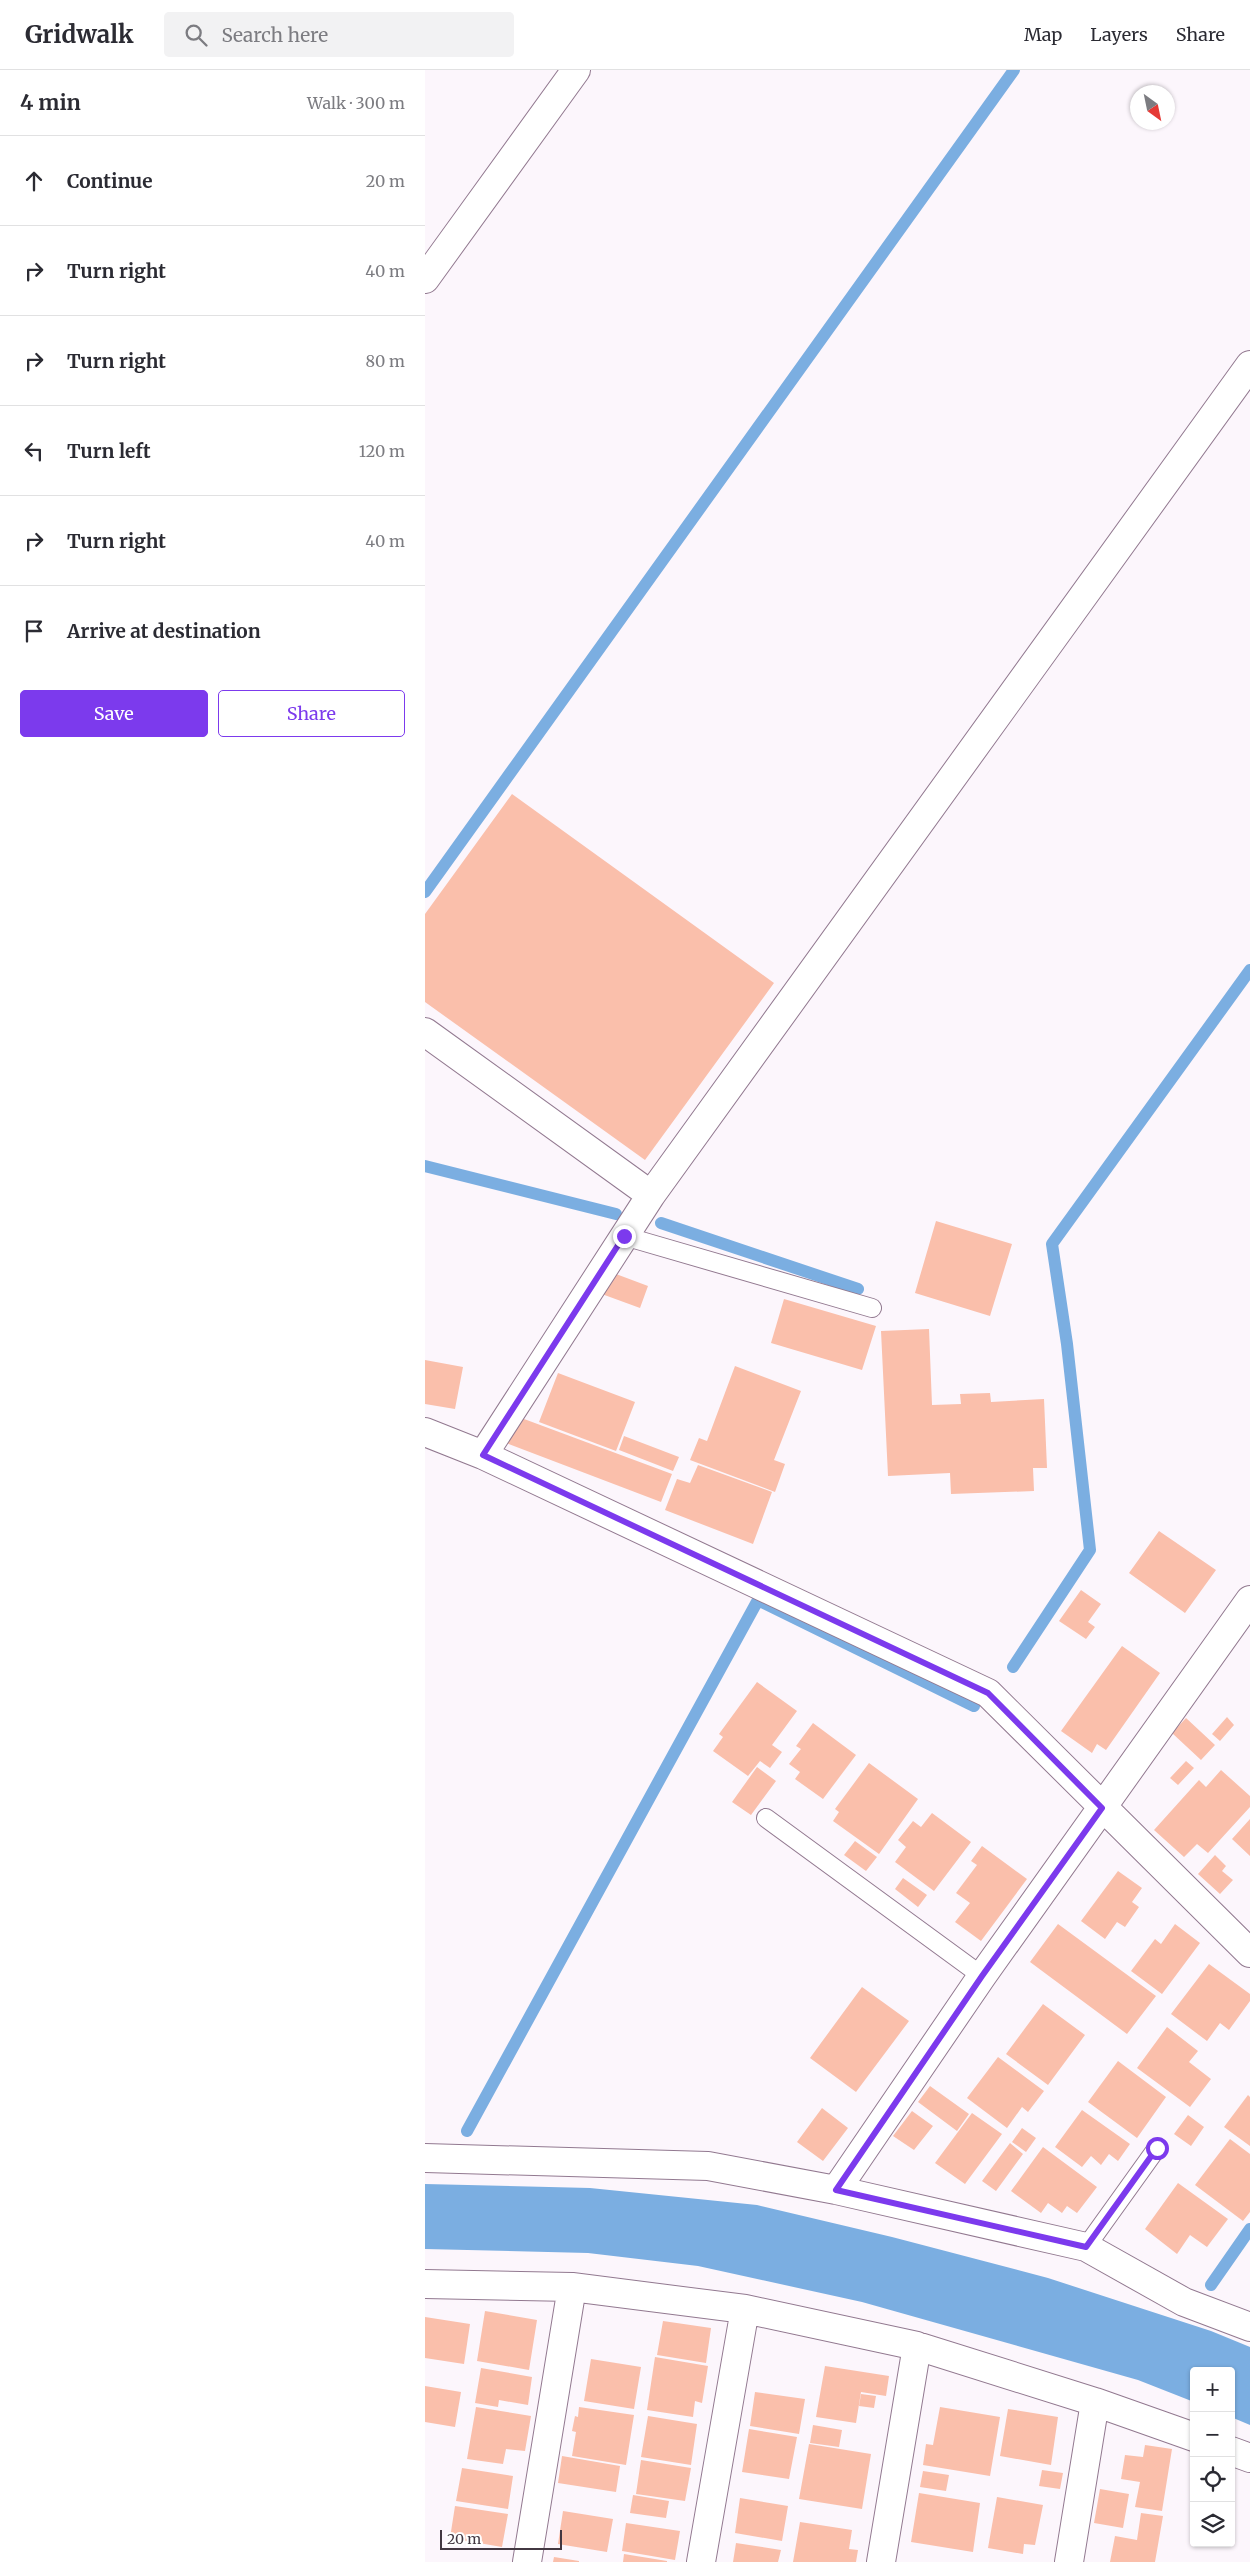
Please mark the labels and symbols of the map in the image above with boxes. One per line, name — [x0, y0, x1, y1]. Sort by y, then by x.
north arrow — [1130, 85, 1175, 130]
route end — [613, 1225, 636, 1248]
route start — [1146, 2137, 1169, 2160]
scale bar — [440, 2527, 563, 2550]

